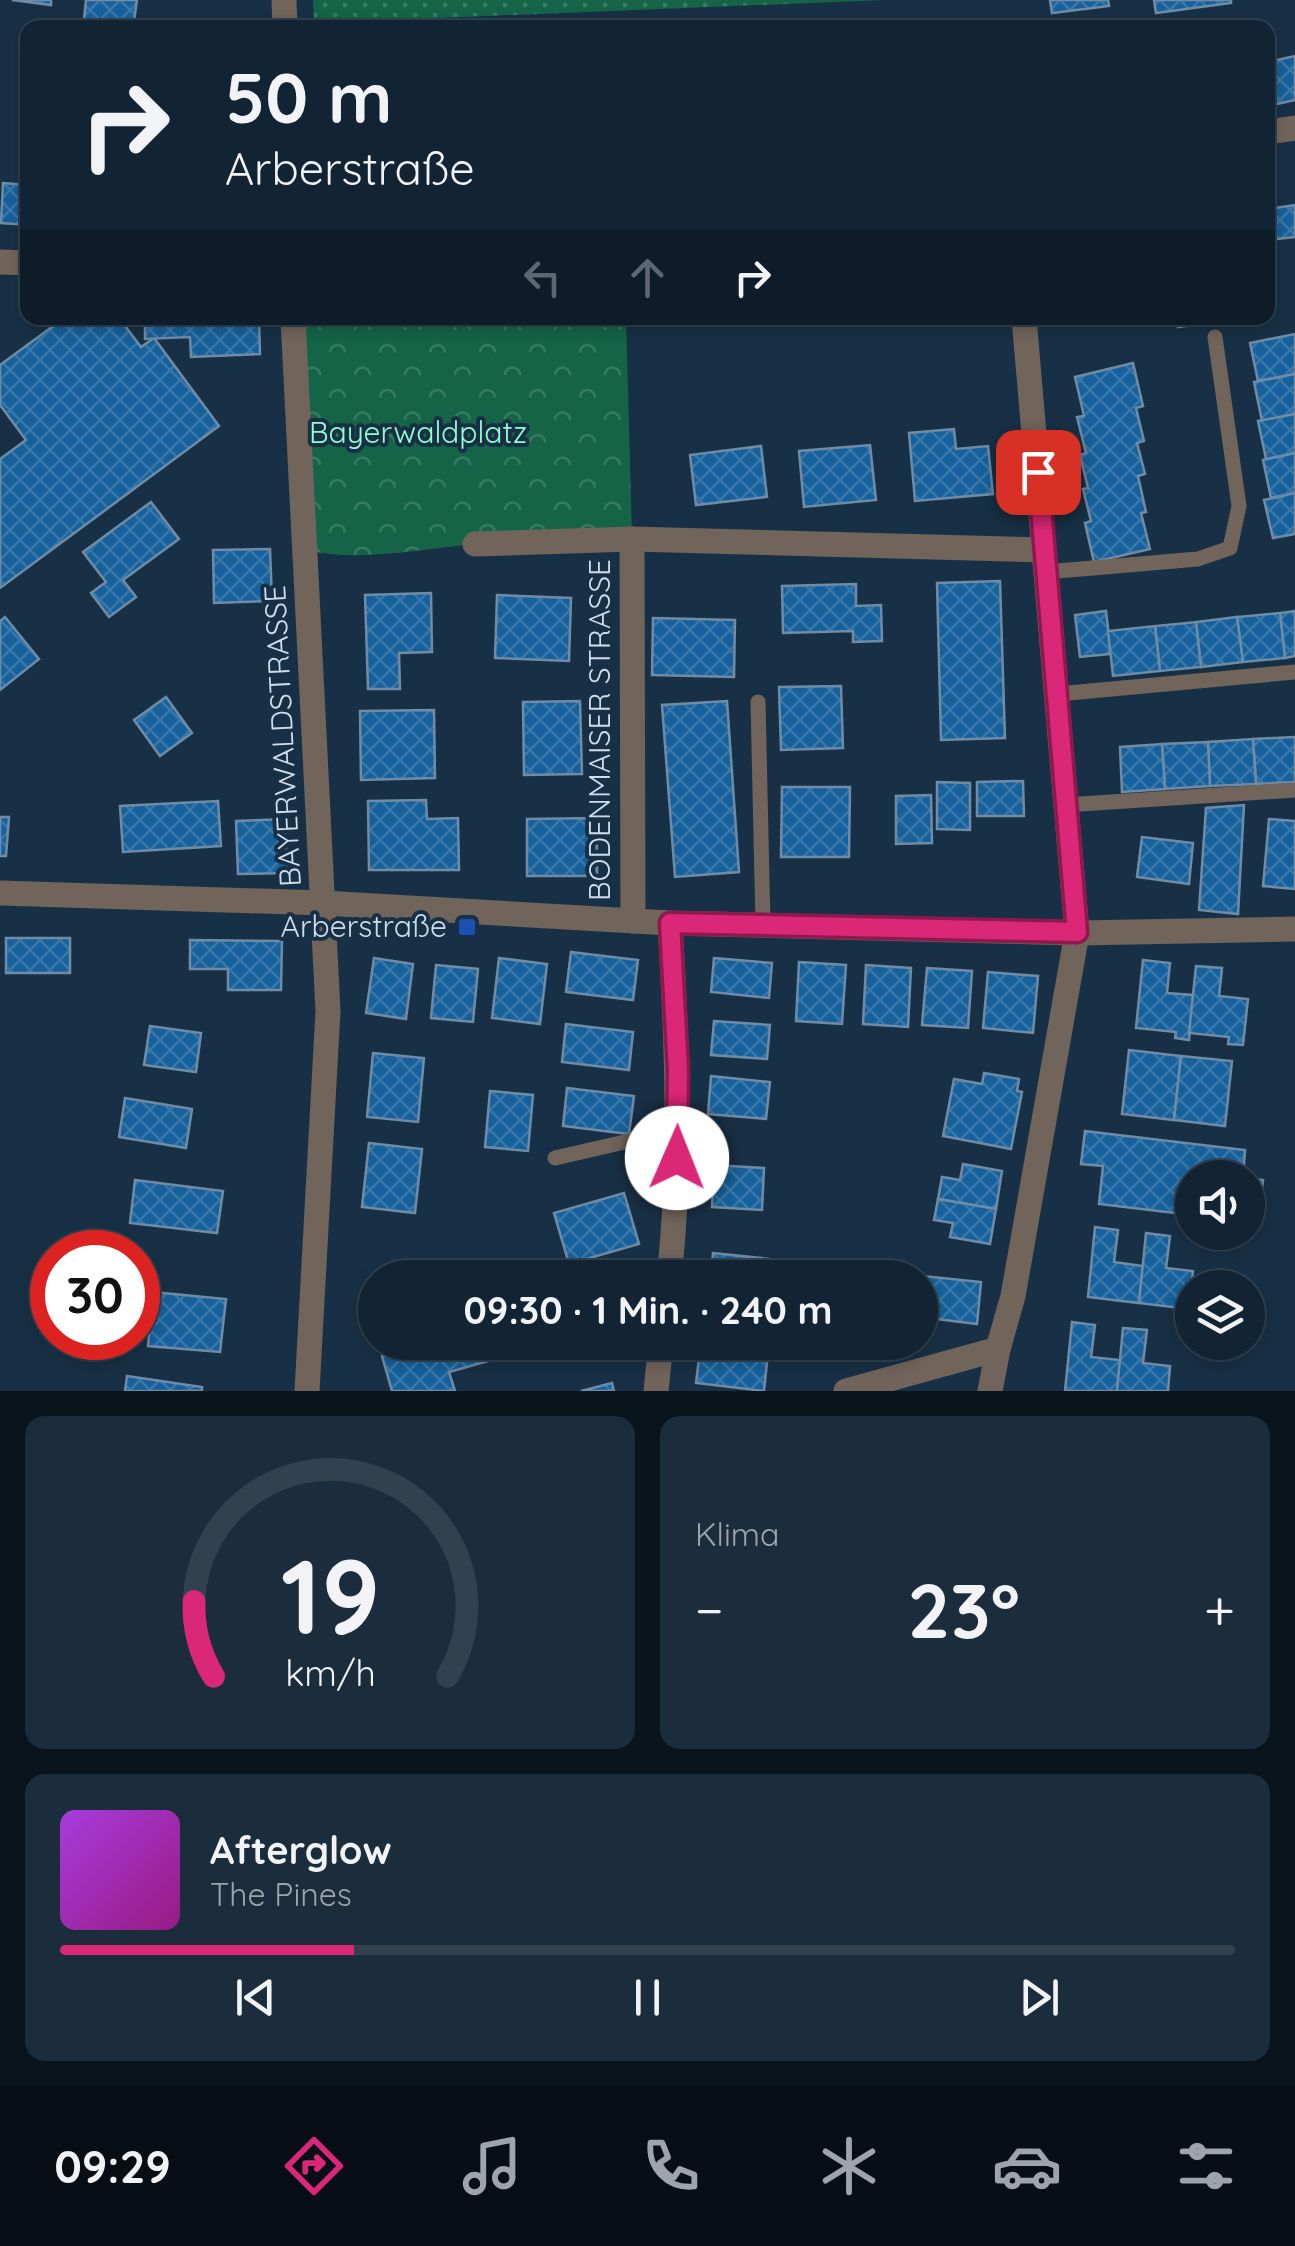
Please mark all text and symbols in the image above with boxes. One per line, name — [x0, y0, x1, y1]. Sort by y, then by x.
text: 50 m — [225, 53, 392, 141]
icon: right — [60, 60, 190, 190]
text: Arberstraße — [225, 140, 475, 196]
icon: left — [515, 250, 570, 305]
icon: ahead — [620, 250, 675, 305]
icon: right — [725, 250, 780, 305]
park label: Bayerwaldplatz — [309, 413, 527, 451]
pin — [996, 430, 1081, 515]
icon: arrive — [1011, 445, 1066, 500]
street label: BODENMAISER STRASSE — [580, 559, 618, 901]
street label: BAYERWALDSTRASSE — [255, 584, 309, 888]
place label: Arberstraße — [281, 907, 447, 945]
marker: Arberstraße — [456, 916, 478, 938]
position arrow — [625, 1106, 729, 1210]
map controls — [1175, 1160, 1265, 1360]
button: sound — [1175, 1160, 1265, 1250]
speed limit sign: 30 — [30, 1230, 160, 1360]
button: layers — [1175, 1270, 1265, 1360]
text: 09:30 · 1 Min. · 240 m — [463, 1286, 833, 1334]
text: Klima — [695, 1514, 779, 1554]
text: 19 — [280, 1530, 380, 1660]
text: 23° — [908, 1563, 1020, 1657]
text: − — [695, 1575, 724, 1644]
text: + — [1204, 1575, 1235, 1644]
text: km/h — [285, 1650, 375, 1695]
text: Afterglow — [210, 1826, 392, 1874]
text: The Pines — [210, 1874, 352, 1914]
icon: previous — [228, 1970, 283, 2025]
icon: pause — [620, 1970, 675, 2025]
icon: next — [1012, 1970, 1067, 2025]
icon: directions — [279, 2131, 349, 2201]
icon: music — [457, 2131, 527, 2201]
icon: phone — [636, 2131, 706, 2201]
icon: climate — [814, 2131, 884, 2201]
icon: car — [992, 2131, 1062, 2201]
icon: filters — [1171, 2131, 1241, 2201]
text: 09:29 — [54, 2138, 171, 2194]

